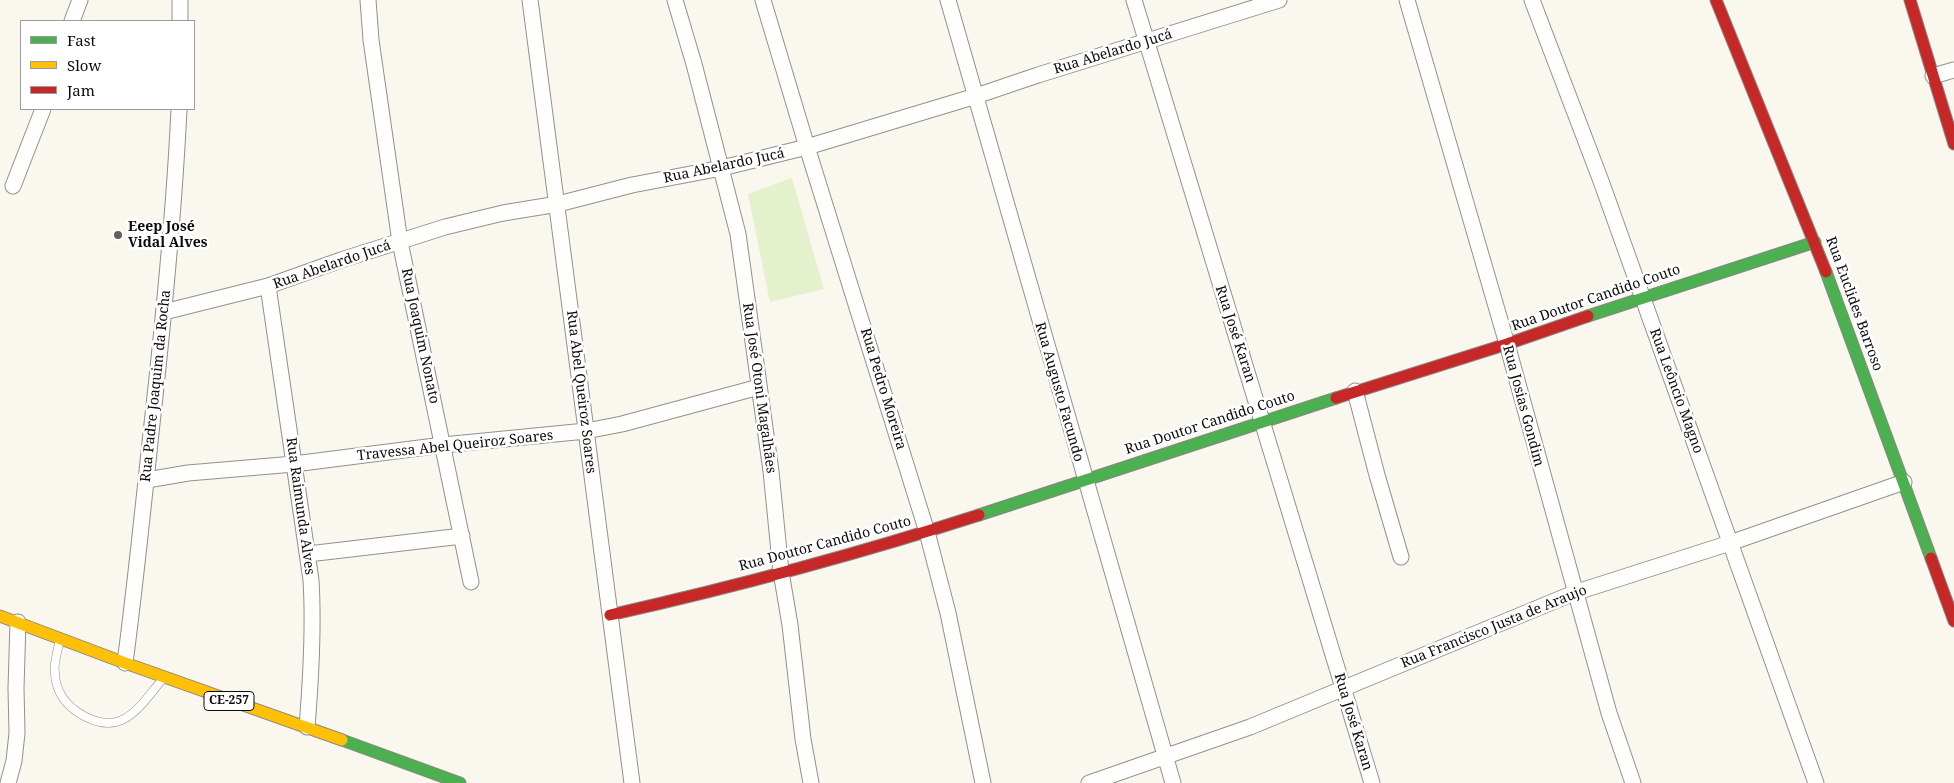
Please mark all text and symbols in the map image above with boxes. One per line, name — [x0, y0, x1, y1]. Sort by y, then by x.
legend — [20, 20, 195, 110]
street label: Rua Abelardo Jucá — [1052, 26, 1174, 78]
text: Fast — [67, 30, 96, 50]
text: Slow — [67, 55, 101, 75]
text: Jam — [67, 80, 95, 100]
street label: Rua Abelardo Jucá — [662, 145, 786, 187]
place label: Eeep José Vidal Alves — [128, 219, 207, 252]
marker: Eeep José Vidal Alves — [112, 229, 124, 241]
street label: Rua Euclides Barroso — [1822, 235, 1886, 373]
street label: Rua Abelardo Jucá — [271, 237, 393, 293]
street label: Rua Doutor Candido Couto — [1509, 261, 1683, 335]
street label: Rua Joaquim Nonato — [397, 267, 443, 405]
street label: Rua José Karan — [1211, 283, 1259, 385]
street label: Rua Padre Joaquim da Rocha — [138, 289, 174, 483]
street label: Rua José Otoni Magalhães — [739, 302, 779, 474]
street label: Rua Abel Queiroz Soares — [563, 309, 599, 475]
street label: Rua Augusto Facundo — [1031, 320, 1087, 464]
street label: Rua Pedro Moreira — [856, 326, 910, 452]
street label: Rua Leôncio Magno — [1646, 326, 1706, 456]
street label: Rua Josias Gondim — [1499, 344, 1547, 468]
street label: Rua Doutor Candido Couto — [1123, 388, 1297, 458]
street label: Travessa Abel Queiroz Soares — [356, 427, 554, 465]
street label: Rua Raimunda Alves — [282, 436, 318, 576]
street label: Rua Doutor Candido Couto — [737, 513, 913, 575]
street label: Rua Francisco Justa de Araujo — [1399, 582, 1589, 672]
street label: Rua José Karan — [1330, 671, 1376, 773]
road number: CE-257 — [204, 691, 254, 710]

